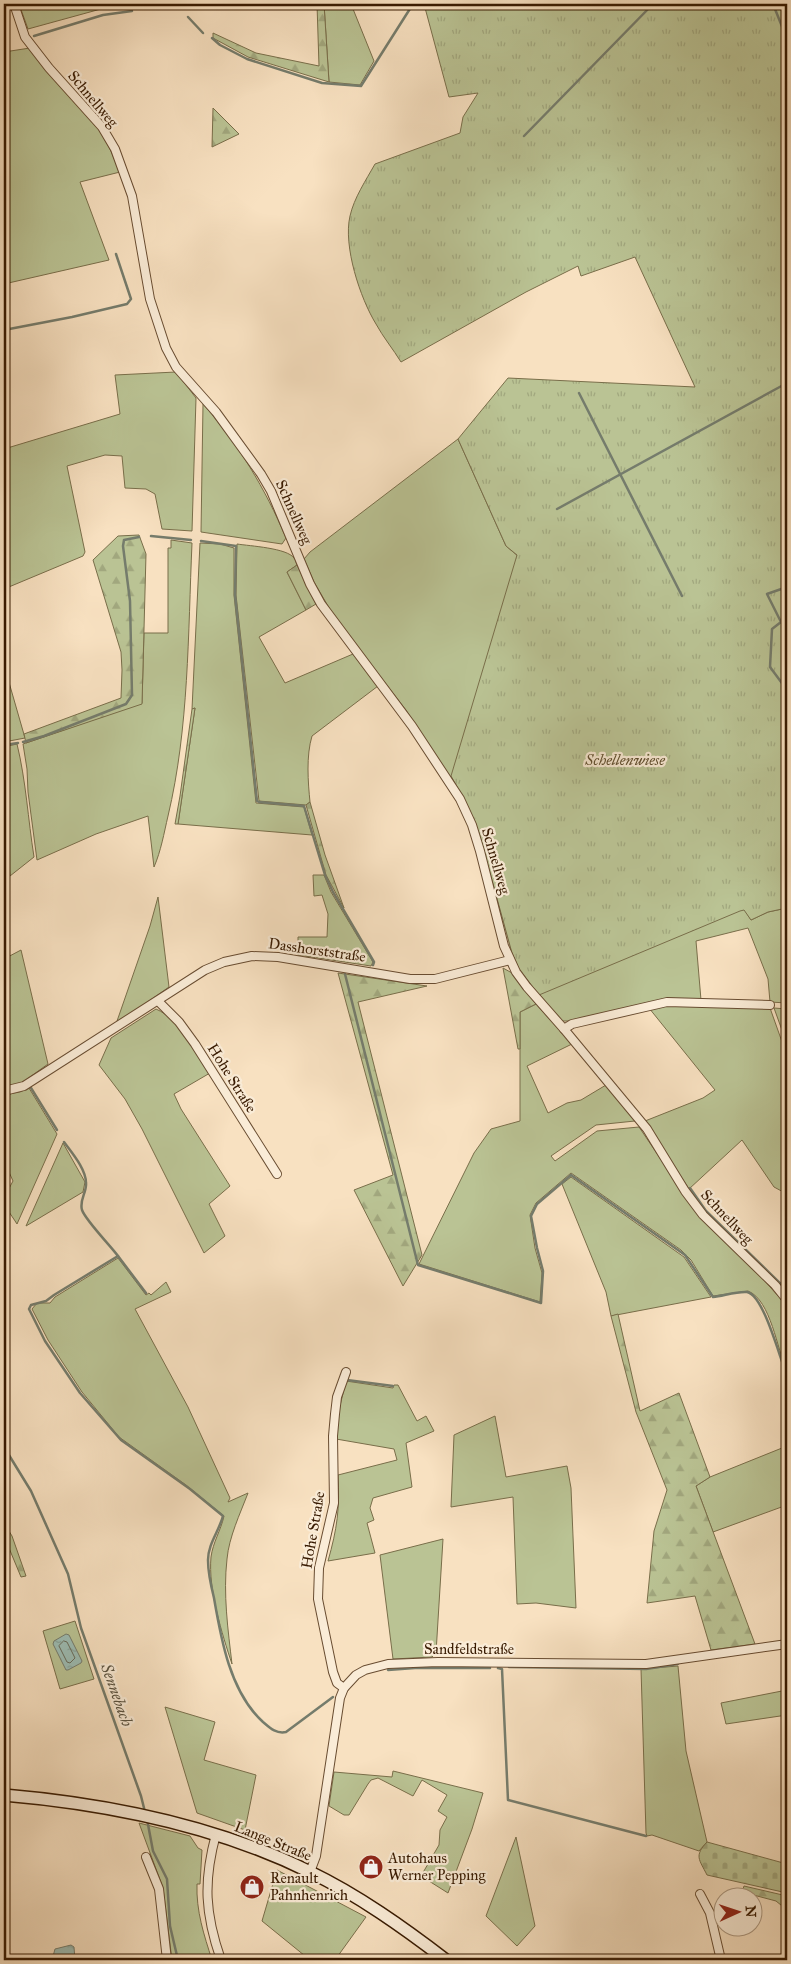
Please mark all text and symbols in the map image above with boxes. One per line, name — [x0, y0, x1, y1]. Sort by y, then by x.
street label: Schnellweg — [64, 67, 123, 132]
street label: Schnellweg — [272, 477, 317, 548]
park label: Schellenwiese — [584, 751, 665, 769]
street label: Schnellweg — [478, 826, 514, 897]
street label: Dasshorststraße — [267, 934, 367, 966]
street label: Hohe Straße — [204, 1040, 260, 1116]
street label: Schnellweg — [697, 1186, 758, 1249]
street label: Hohe Straße — [297, 1490, 329, 1570]
street label: Sandfeldstraße — [424, 1640, 514, 1658]
water label: Sennebach — [97, 1660, 137, 1729]
street label: Lange Straße — [232, 1817, 314, 1865]
place label: Autohaus Werner Pepping — [387, 1849, 486, 1884]
shop icon: Autohaus Werner Pepping — [358, 1854, 384, 1880]
place label: Renault Pahnhenrich — [270, 1869, 349, 1904]
shop icon: Renault Pahnhenrich — [239, 1874, 265, 1900]
north arrow — [714, 1886, 764, 1936]
text: N — [742, 1905, 759, 1918]

